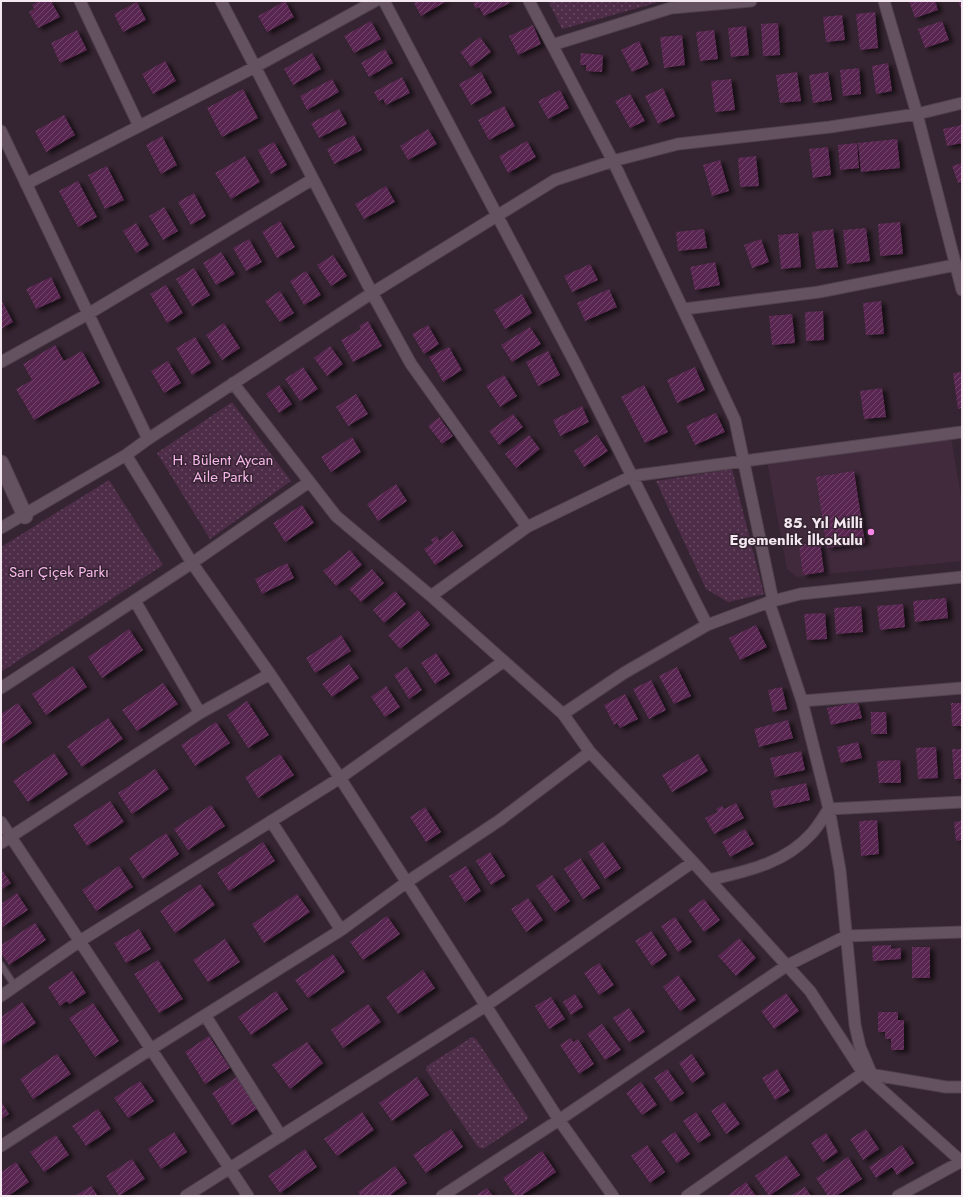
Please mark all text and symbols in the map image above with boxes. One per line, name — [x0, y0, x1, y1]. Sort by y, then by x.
park label: H. Bülent Aycan Aile Parkı — [173, 449, 273, 488]
place label: 85. Yıl Milli Egemenlik İlkokulu — [729, 512, 863, 551]
marker: 85. Yıl Milli Egemenlik İlkokulu — [866, 527, 876, 537]
park label: Sarı Çiçek Parkı — [9, 561, 109, 583]

